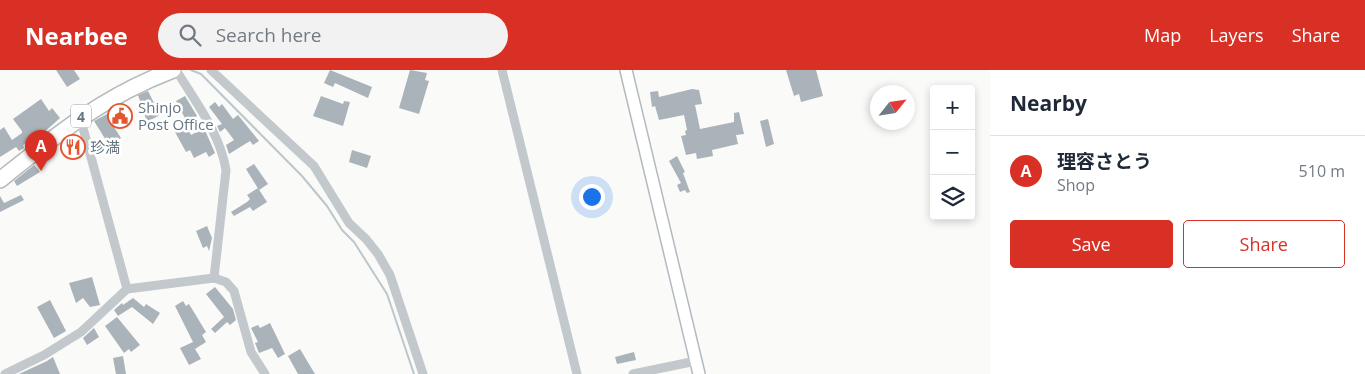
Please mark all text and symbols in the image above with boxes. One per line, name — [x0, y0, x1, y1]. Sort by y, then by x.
search box — [158, 13, 508, 58]
text: Nearbee — [25, 19, 128, 52]
icon: search — [176, 21, 204, 49]
text: Search here — [216, 22, 322, 48]
text: Map — [1144, 23, 1181, 47]
text: Layers — [1209, 23, 1264, 47]
text: Share — [1292, 23, 1340, 47]
north arrow — [870, 85, 915, 130]
map controls — [930, 85, 975, 220]
button: + — [930, 85, 975, 130]
text: Nearby — [1010, 89, 1087, 117]
place label: Shinjo Post Office — [138, 97, 214, 134]
public building icon: Shinjo Post Office — [107, 103, 133, 129]
road number: 4 — [71, 104, 91, 128]
pin: A — [25, 130, 57, 171]
button: − — [930, 130, 975, 175]
restaurant icon: 珍満 — [60, 134, 86, 160]
place label: 珍満 — [90, 137, 120, 157]
text: 理容さとう — [1057, 148, 1152, 174]
text: A — [1020, 160, 1032, 182]
text: 510 m — [1299, 160, 1345, 182]
text: Shop — [1057, 174, 1095, 196]
button: layers — [930, 175, 975, 220]
your location — [579, 184, 605, 210]
button: Save — [1010, 220, 1173, 268]
button: Share — [1183, 220, 1345, 268]

